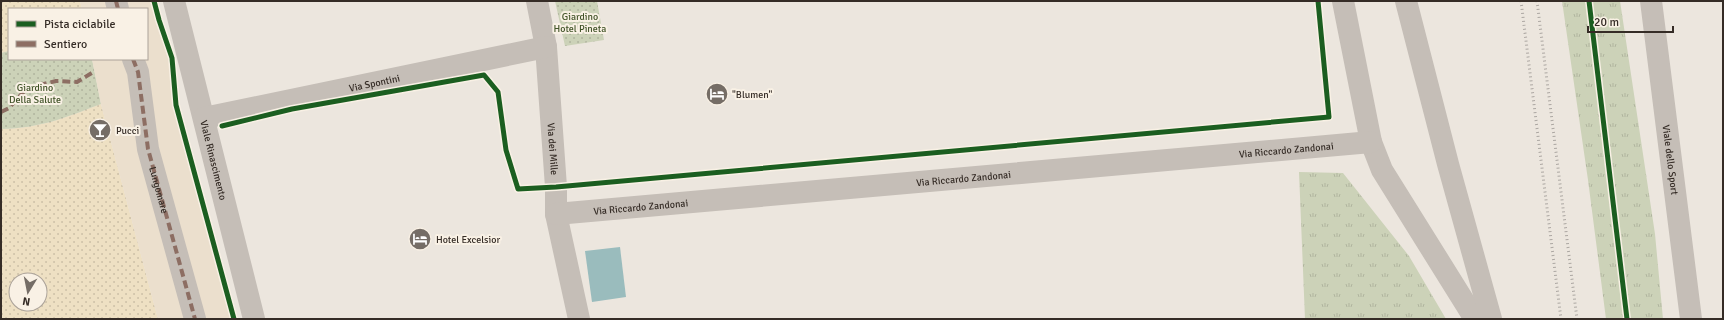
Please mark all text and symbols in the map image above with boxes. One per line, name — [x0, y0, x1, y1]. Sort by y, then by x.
legend — [8, 8, 148, 60]
scale bar — [1588, 8, 1673, 34]
park label: Giardino Hotel Pineta — [554, 11, 606, 35]
text: 20 m — [1594, 15, 1619, 30]
text: Pista ciclabile — [44, 17, 116, 32]
text: Sentiero — [44, 37, 87, 52]
street label: Via Spontini — [348, 72, 401, 95]
hotel icon: "Blumen" — [704, 81, 730, 107]
park label: Giardino Della Salute — [9, 82, 61, 106]
place label: "Blumen" — [732, 89, 773, 101]
bar icon: Pucci — [87, 117, 113, 143]
street label: Viale Rinascimento — [197, 119, 229, 201]
street label: Via dei Mille — [544, 122, 560, 176]
street label: Viale dello Sport — [1660, 124, 1680, 196]
place label: Pucci — [116, 125, 139, 137]
street label: Via Riccardo Zandonai — [1238, 140, 1334, 161]
street label: Lungomare — [146, 165, 171, 215]
street label: Via Riccardo Zandonai — [916, 169, 1011, 189]
street label: Via Riccardo Zandonai — [593, 197, 689, 218]
hotel icon: Hotel Excelsior — [407, 226, 433, 252]
place label: Hotel Excelsior — [436, 234, 500, 246]
north arrow — [8, 272, 48, 312]
text: N — [21, 294, 31, 308]

